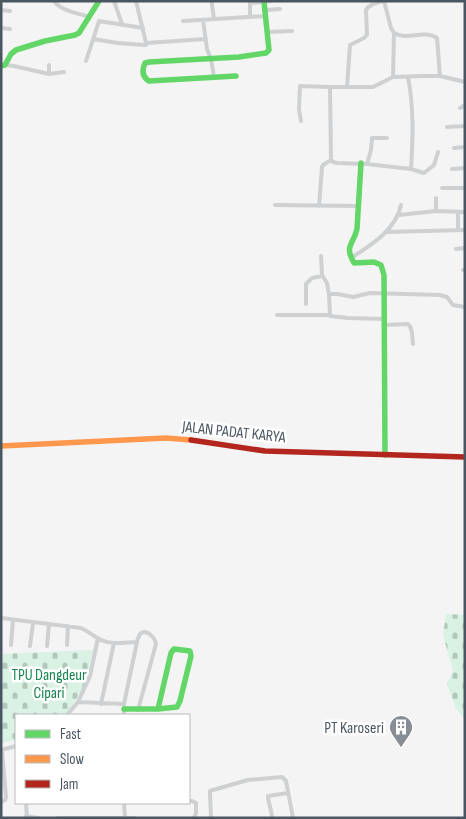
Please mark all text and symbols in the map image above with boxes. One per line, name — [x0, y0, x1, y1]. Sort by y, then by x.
street label: JALAN PADAT KARYA — [180, 418, 287, 447]
park label: TPU Dangdeur Cipari — [11, 666, 87, 703]
legend — [15, 714, 190, 804]
building icon: PT Karoseri — [388, 714, 414, 748]
place label: PT Karoseri — [324, 719, 384, 738]
text: Fast — [60, 725, 82, 744]
text: Slow — [60, 750, 84, 769]
text: Jam — [59, 775, 78, 794]

